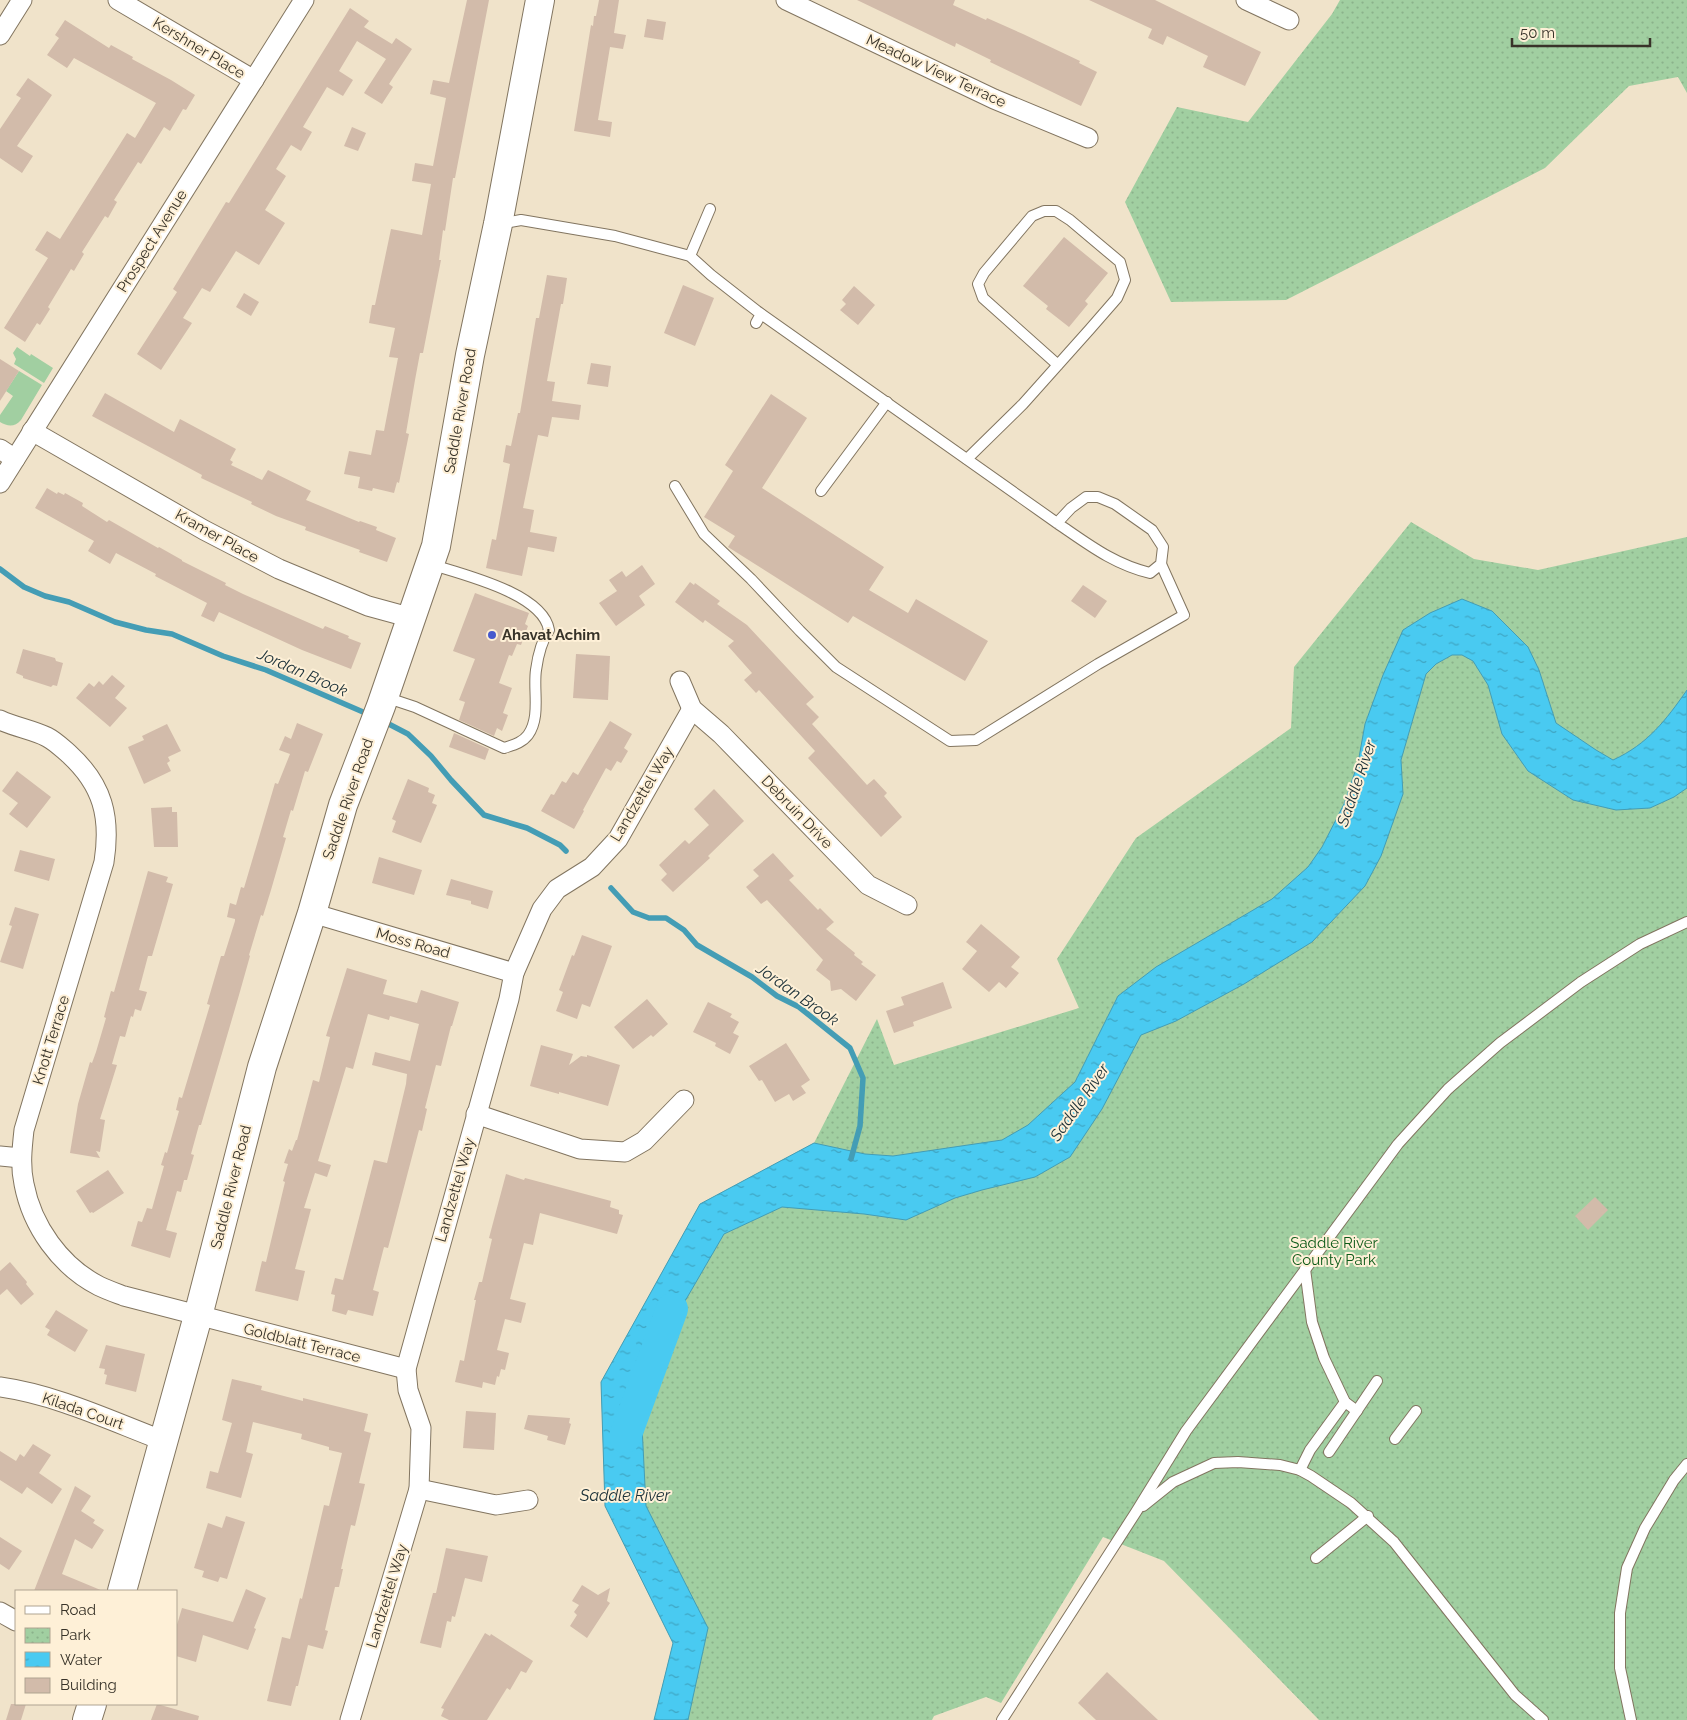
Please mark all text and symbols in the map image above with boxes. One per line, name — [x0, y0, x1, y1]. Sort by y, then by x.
street label: Kershner Place — [150, 13, 248, 83]
scale bar — [1512, 15, 1650, 47]
text: 50 m — [1520, 24, 1555, 42]
street label: Meadow View Terrace — [863, 31, 1009, 111]
street label: Prospect Avenue — [113, 186, 191, 296]
street label: Saddle River Road — [440, 347, 480, 475]
street label: Kramer Place — [172, 506, 262, 566]
place label: Ahavat Achim — [502, 626, 600, 644]
marker: Ahavat Achim — [486, 629, 498, 641]
water label: Jordan Brook — [254, 644, 351, 701]
street label: Saddle River Road — [319, 736, 377, 862]
water label: Saddle River — [1333, 737, 1380, 830]
street label: Landzettel Way — [607, 743, 677, 845]
street label: Debruin Drive — [758, 772, 836, 852]
street label: Moss Road — [374, 924, 452, 962]
water label: Jordan Brook — [752, 958, 843, 1030]
street label: Knott Terrace — [29, 993, 73, 1087]
water label: Saddle River — [1045, 1060, 1113, 1145]
street label: Saddle River Road — [207, 1123, 255, 1251]
street label: Landzettel Way — [432, 1136, 478, 1244]
park label: Saddle River County Park — [1290, 1234, 1378, 1269]
street label: Goldblatt Terrace — [242, 1320, 363, 1366]
street label: Kilada Court — [40, 1389, 126, 1433]
water label: Saddle River — [579, 1486, 670, 1505]
street label: Landzettel Way — [363, 1542, 411, 1650]
legend — [15, 1590, 178, 1705]
text: Road — [60, 1601, 96, 1619]
text: Park — [60, 1626, 91, 1644]
text: Water — [60, 1651, 103, 1669]
text: Building — [60, 1676, 117, 1694]

